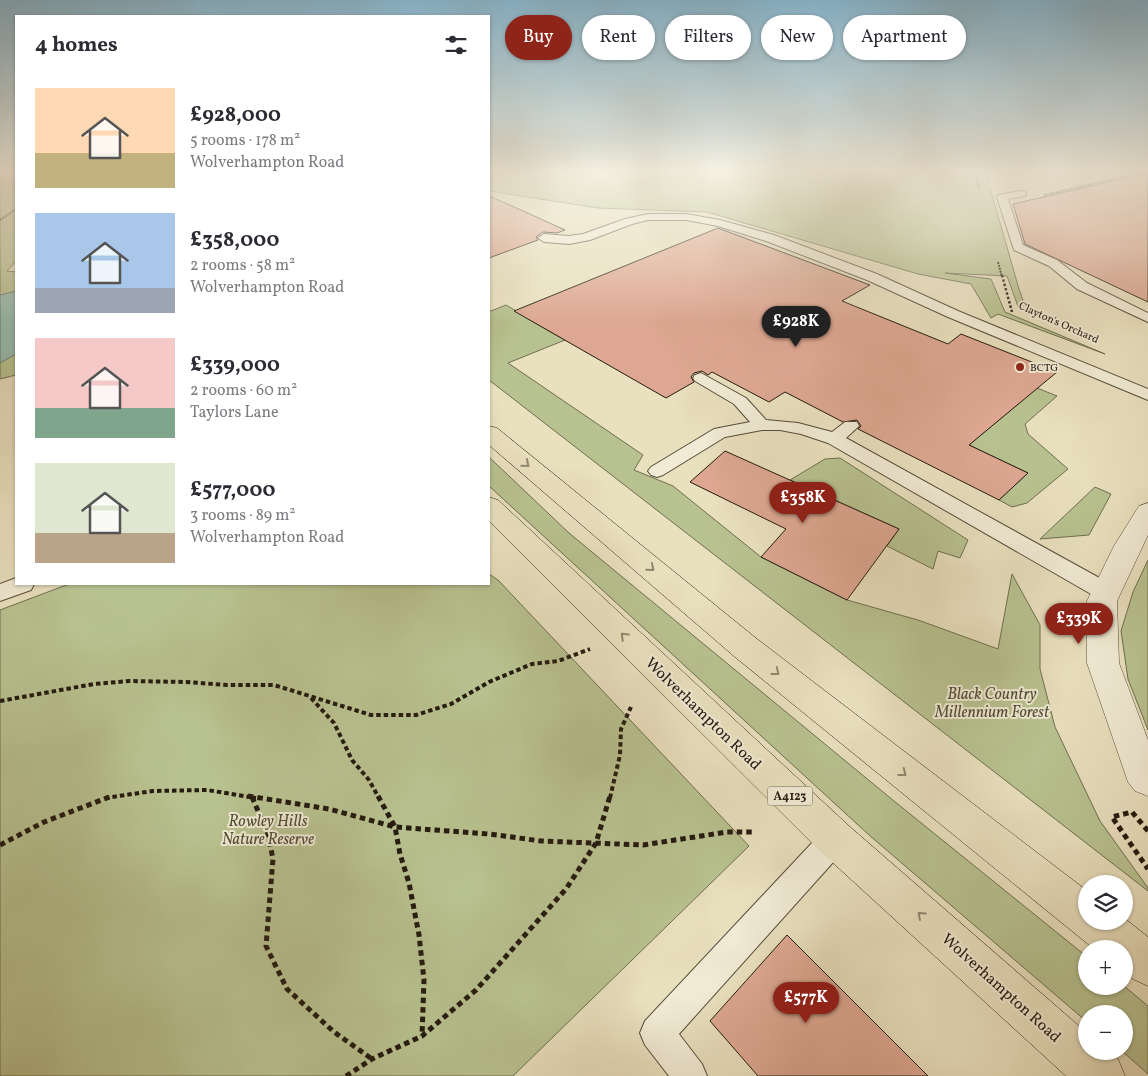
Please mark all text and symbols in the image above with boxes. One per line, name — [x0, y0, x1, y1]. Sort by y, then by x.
chip: Buy — [505, 15, 572, 60]
chip: Rent — [582, 15, 655, 60]
chip: Filters — [665, 15, 751, 60]
chip: New — [761, 15, 833, 60]
chip: Apartment — [843, 15, 966, 60]
text: 4 homes — [35, 31, 118, 60]
icon: filters — [442, 31, 470, 59]
text: £928,000 — [190, 101, 281, 130]
icon: home — [75, 108, 135, 168]
text: 5 rooms · 178 m² — [190, 130, 300, 152]
text: Wolverhampton Road — [190, 152, 344, 174]
text: £358,000 — [190, 226, 279, 255]
icon: home — [75, 233, 135, 293]
text: 2 rooms · 58 m² — [190, 255, 295, 277]
text: Wolverhampton Road — [190, 277, 344, 299]
street label: Clayton's Orchard — [1016, 299, 1101, 348]
pin: £928K — [761, 306, 831, 348]
text: £928K — [773, 311, 819, 333]
text: £339,000 — [190, 351, 280, 380]
icon: home — [75, 358, 135, 418]
marker: BCTG — [1014, 361, 1026, 373]
place label: BCTG — [1030, 361, 1058, 376]
text: 2 rooms · 60 m² — [190, 380, 297, 402]
text: Taylors Lane — [190, 402, 279, 424]
one-way arrow — [520, 459, 529, 467]
text: £577,000 — [190, 476, 276, 505]
pin: £358K — [768, 482, 838, 524]
icon: home — [75, 483, 135, 543]
text: £358K — [780, 487, 826, 509]
text: 3 rooms · 89 m² — [190, 505, 295, 527]
text: Wolverhampton Road — [190, 527, 344, 549]
one-way arrow — [645, 563, 654, 571]
pin: £339K — [1044, 602, 1114, 645]
text: £339K — [1056, 608, 1102, 630]
one-way arrow — [621, 633, 630, 642]
street label: Wolverhampton Road — [640, 653, 766, 776]
one-way arrow — [770, 666, 779, 674]
park label: Black Country Millennium Forest — [934, 684, 1050, 724]
one-way arrow — [898, 767, 907, 776]
road number: A4123 — [768, 786, 812, 806]
park label: Rowley Hills Nature Reserve — [222, 811, 314, 851]
map controls — [1078, 875, 1133, 1060]
button: layers — [1078, 875, 1133, 930]
one-way arrow — [918, 913, 927, 921]
street label: Wolverhampton Road — [936, 929, 1065, 1048]
button: + — [1078, 940, 1133, 995]
pin: £577K — [771, 982, 841, 1024]
text: £577K — [784, 987, 828, 1009]
button: − — [1078, 1005, 1133, 1060]

